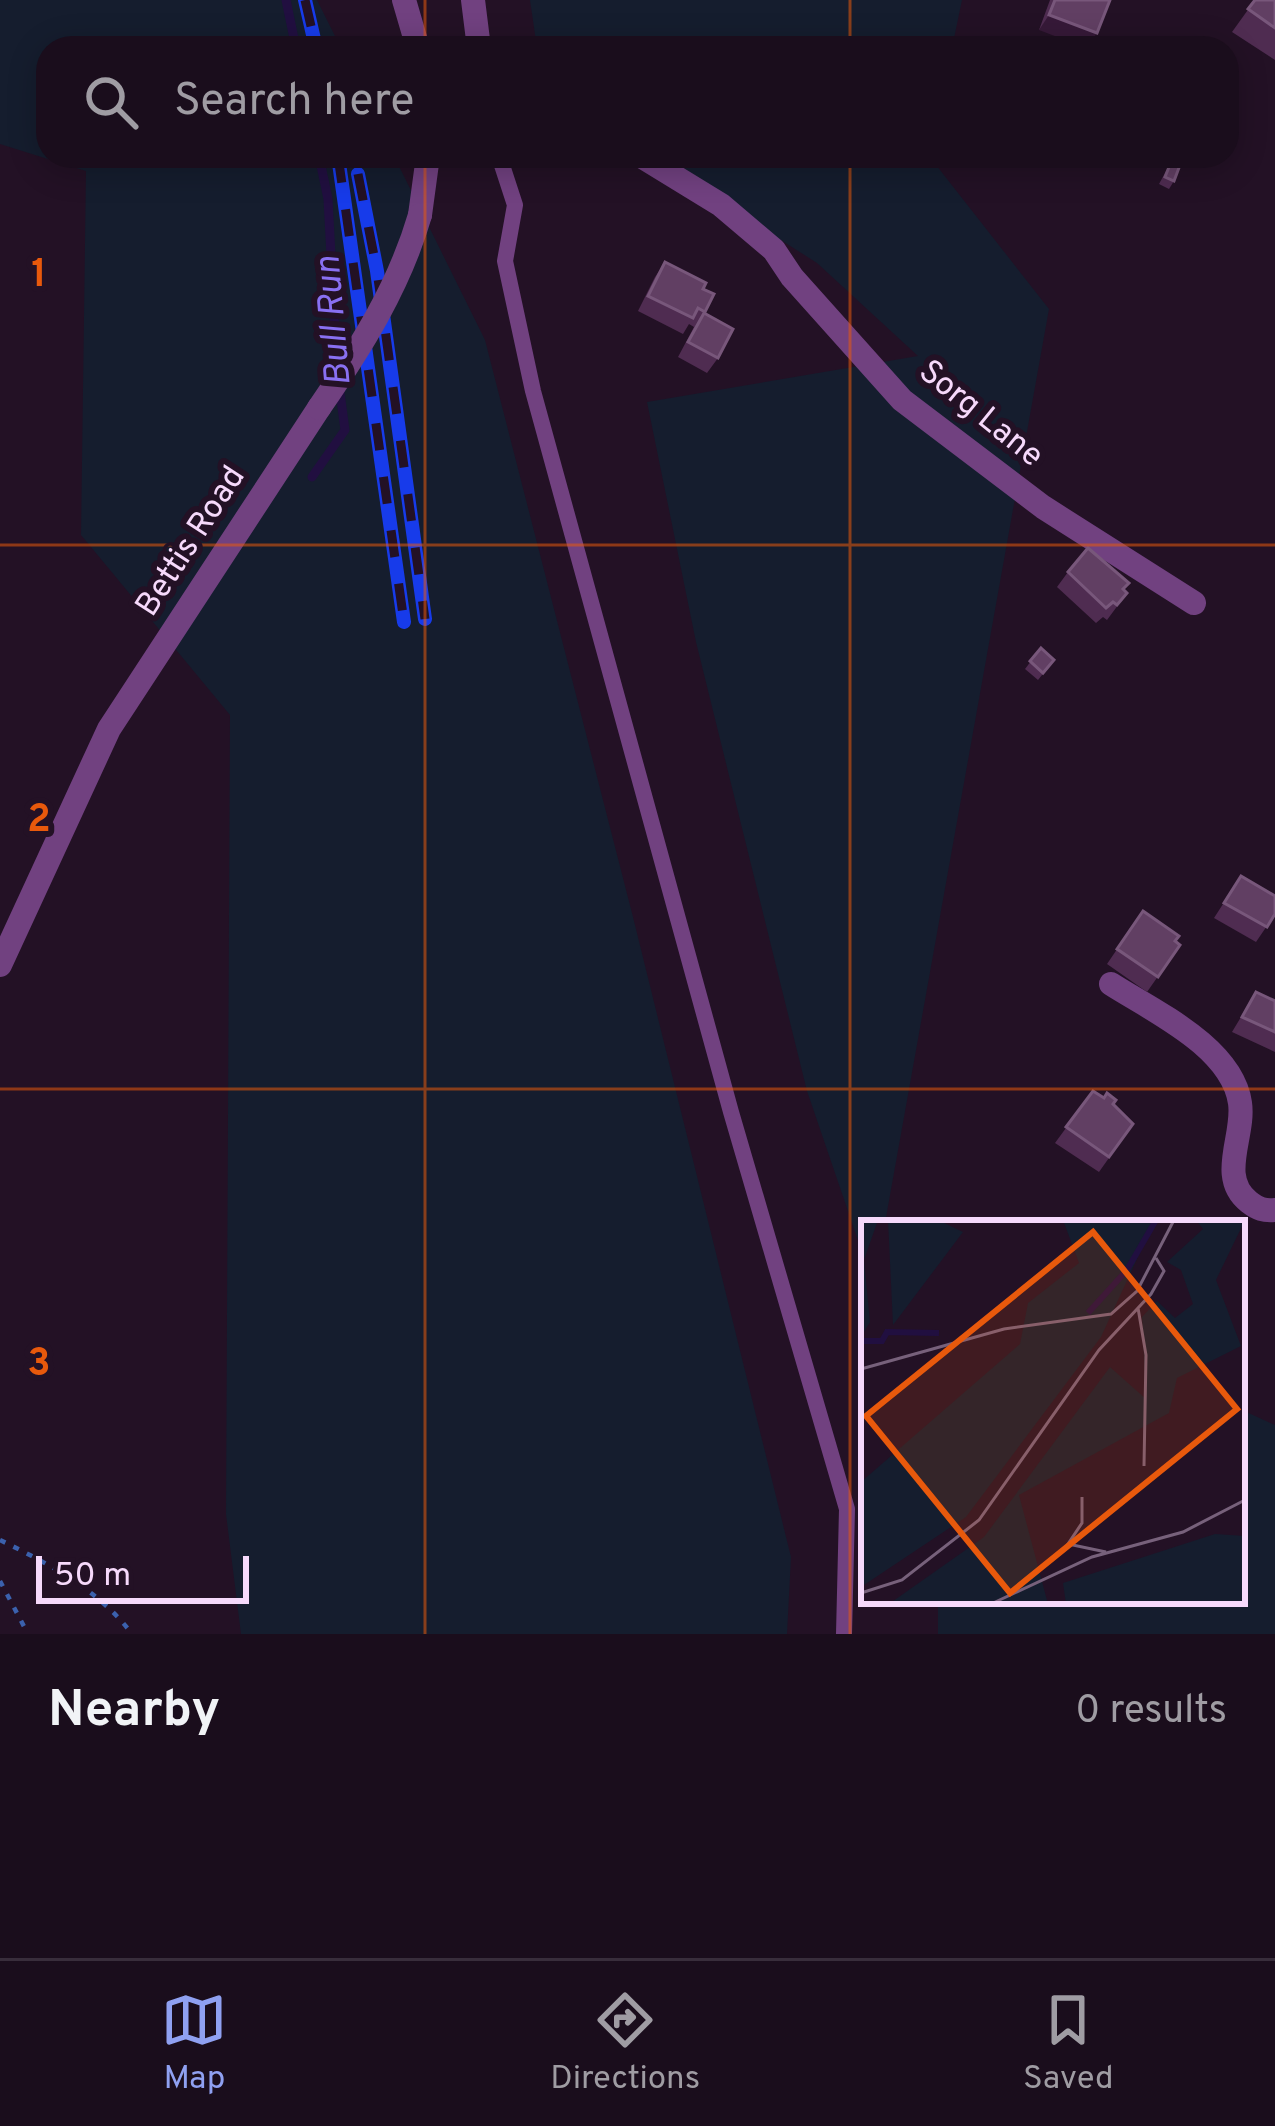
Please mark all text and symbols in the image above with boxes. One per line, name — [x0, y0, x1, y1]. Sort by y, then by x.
search box — [36, 36, 1239, 168]
icon: search — [78, 69, 144, 135]
text: Search here — [174, 74, 414, 131]
text: 1 — [31, 252, 47, 301]
water label: Bull Run — [306, 254, 364, 388]
street label: Sorg Lane — [909, 352, 1051, 478]
street label: Bettis Road — [128, 459, 256, 625]
text: 2 — [27, 797, 51, 846]
inset map — [861, 1220, 1245, 1604]
text: 3 — [27, 1341, 51, 1390]
scale bar — [36, 1550, 249, 1603]
text: 50 m — [54, 1556, 131, 1598]
text: Nearby — [48, 1680, 220, 1745]
text: 0 results — [1075, 1688, 1227, 1737]
tab: Map — [161, 1987, 227, 2101]
tab: Directions — [550, 1987, 700, 2101]
tab: Saved — [1023, 1987, 1114, 2101]

